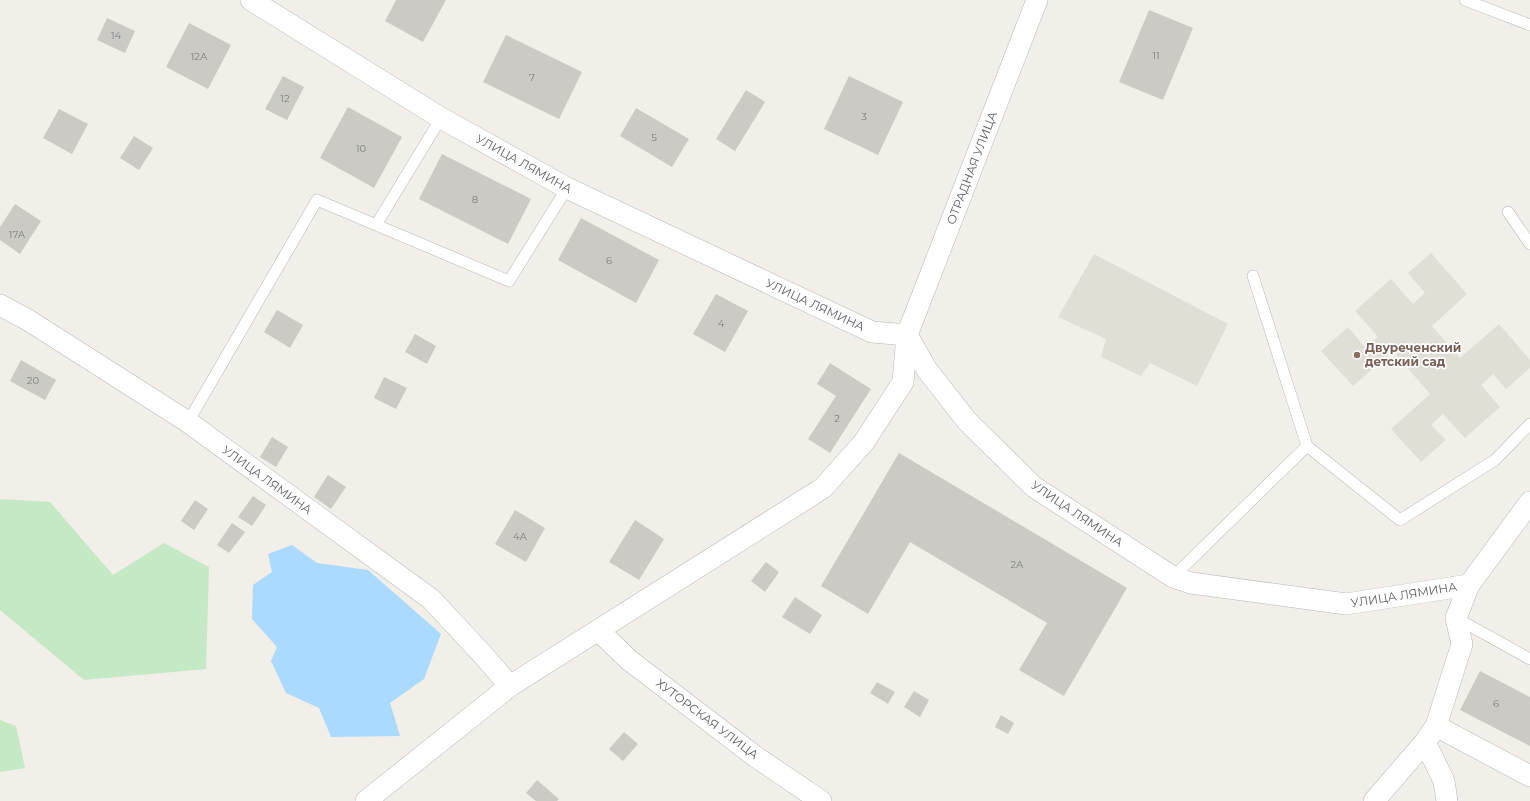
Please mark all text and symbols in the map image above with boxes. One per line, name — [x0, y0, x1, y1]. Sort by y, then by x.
house number: 14 — [111, 29, 121, 42]
house number: 11 — [1152, 49, 1160, 62]
house number: 12А — [191, 50, 208, 63]
house number: 7 — [529, 71, 535, 84]
house number: 12 — [280, 92, 290, 105]
street label: ОТРАДНАЯ УЛИЦА — [943, 109, 1000, 227]
house number: 3 — [861, 110, 867, 123]
street label: УЛИЦА ЛЯМИНА — [474, 131, 575, 196]
house number: 5 — [651, 131, 657, 144]
house number: 10 — [356, 142, 366, 155]
house number: 8 — [472, 193, 478, 206]
house number: 17А — [9, 228, 26, 241]
house number: 6 — [606, 254, 612, 267]
street label: УЛИЦА ЛЯМИНА — [763, 275, 867, 334]
house number: 4 — [718, 317, 725, 330]
place label: Двуреченский детский сад — [1365, 340, 1461, 369]
marker: Двуреченский детский сад — [1352, 350, 1362, 360]
house number: 20 — [27, 374, 40, 387]
house number: 2 — [834, 412, 840, 425]
street label: УЛИЦА ЛЯМИНА — [219, 442, 315, 517]
street label: УЛИЦА ЛЯМИНА — [1029, 477, 1126, 550]
house number: 4А — [513, 530, 528, 543]
house number: 2А — [1010, 558, 1024, 571]
street label: УЛИЦА ЛЯМИНА — [1350, 579, 1458, 610]
street label: ХУТОРСКАЯ УЛИЦА — [653, 675, 762, 762]
house number: 6 — [1493, 697, 1499, 710]

